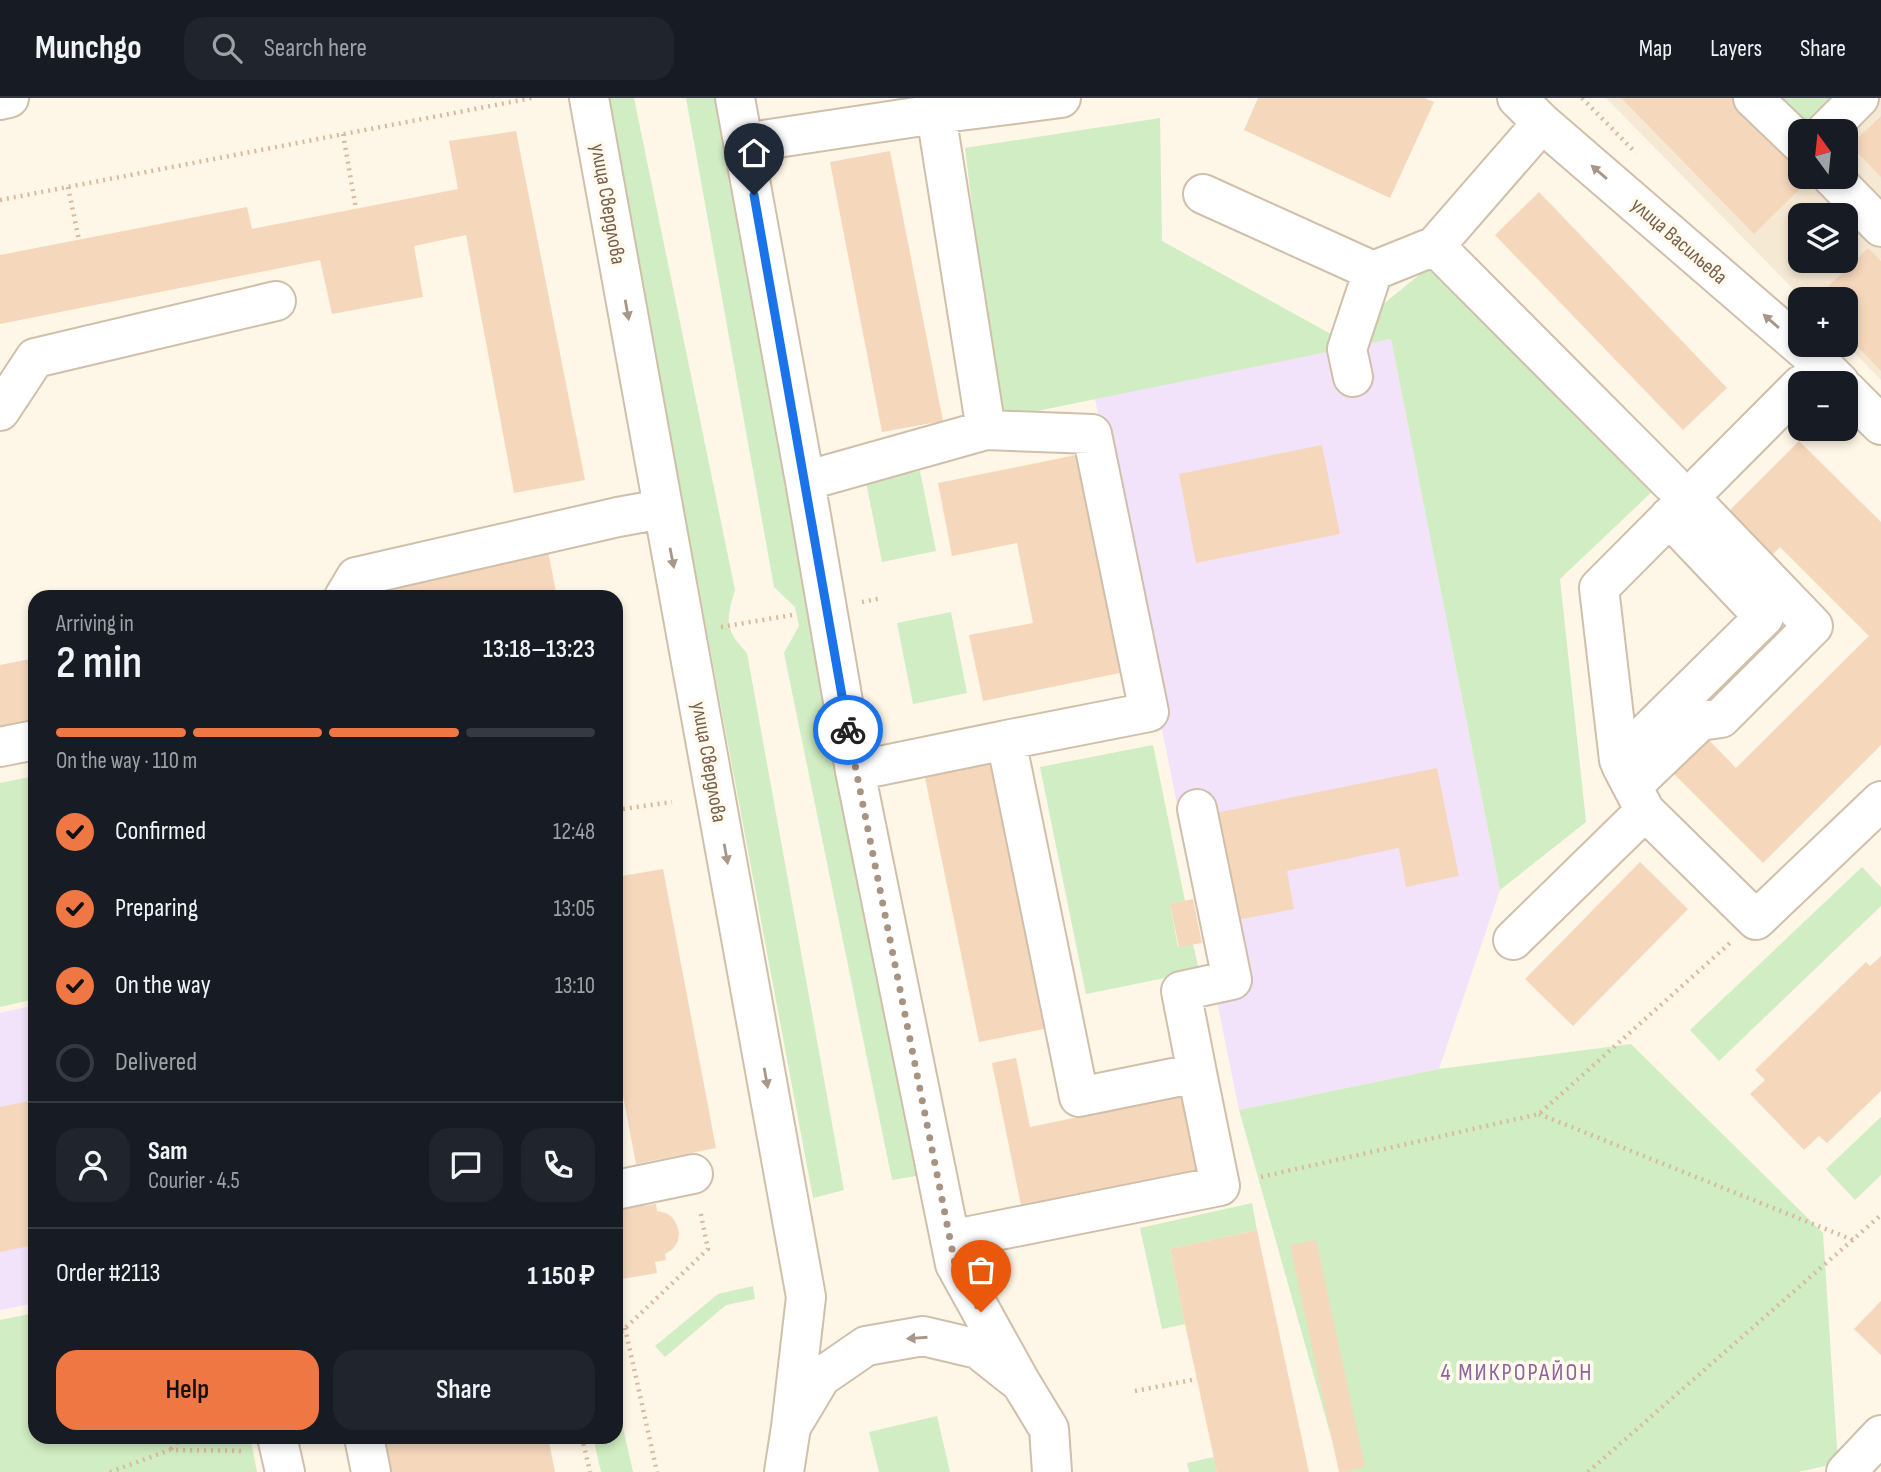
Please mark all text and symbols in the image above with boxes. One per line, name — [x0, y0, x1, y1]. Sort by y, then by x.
search box — [184, 17, 674, 80]
text: Munchgo — [35, 28, 142, 68]
icon: search — [208, 29, 246, 67]
text: Search here — [264, 33, 367, 64]
text: Map — [1639, 34, 1672, 63]
text: Layers — [1710, 34, 1762, 63]
text: Share — [1800, 34, 1846, 63]
north arrow — [1788, 119, 1858, 189]
map controls — [1788, 119, 1858, 441]
pin — [724, 123, 784, 195]
icon: home — [735, 134, 773, 172]
street label: улица Свердлова — [585, 142, 631, 266]
one-way arrow — [1590, 164, 1608, 180]
street label: улица Васильева — [1626, 192, 1732, 290]
button: layers — [1788, 203, 1858, 273]
button: + — [1788, 287, 1858, 357]
one-way arrow — [622, 299, 633, 321]
one-way arrow — [1762, 313, 1780, 329]
button: − — [1788, 371, 1858, 441]
one-way arrow — [666, 547, 677, 569]
text: Arriving in — [56, 610, 134, 638]
text: 13:18–13:23 — [483, 634, 595, 665]
text: 2 min — [56, 636, 142, 691]
courier — [813, 695, 883, 765]
street label: улица Свердлова — [686, 700, 732, 824]
icon: bike — [829, 711, 867, 749]
text: On the way · 110 m — [56, 747, 197, 775]
icon: check — [56, 813, 94, 851]
text: Confirmed — [115, 816, 206, 847]
text: 12:48 — [553, 818, 595, 846]
one-way arrow — [721, 843, 732, 865]
icon: check — [56, 890, 94, 928]
text: Preparing — [115, 893, 198, 924]
text: 13:05 — [554, 895, 595, 923]
icon: check — [56, 967, 94, 1005]
text: On the way — [115, 970, 211, 1001]
text: 13:10 — [555, 972, 595, 1000]
text: Delivered — [115, 1047, 197, 1078]
one-way arrow — [761, 1067, 772, 1089]
button: person — [56, 1128, 130, 1202]
button: chat — [429, 1128, 503, 1202]
button: phone — [521, 1128, 595, 1202]
text: Sam — [148, 1136, 188, 1167]
text: Courier · 4.5 — [148, 1167, 240, 1195]
pin — [951, 1240, 1011, 1312]
icon: bag — [962, 1251, 1000, 1289]
text: Order #2113 — [56, 1258, 160, 1289]
text: 1 150 ₽ — [528, 1261, 595, 1292]
one-way arrow — [906, 1333, 928, 1344]
button: Help — [56, 1350, 319, 1430]
button: Share — [333, 1350, 595, 1430]
district label: 4 МИКРОРАЙОН — [1441, 1358, 1594, 1387]

